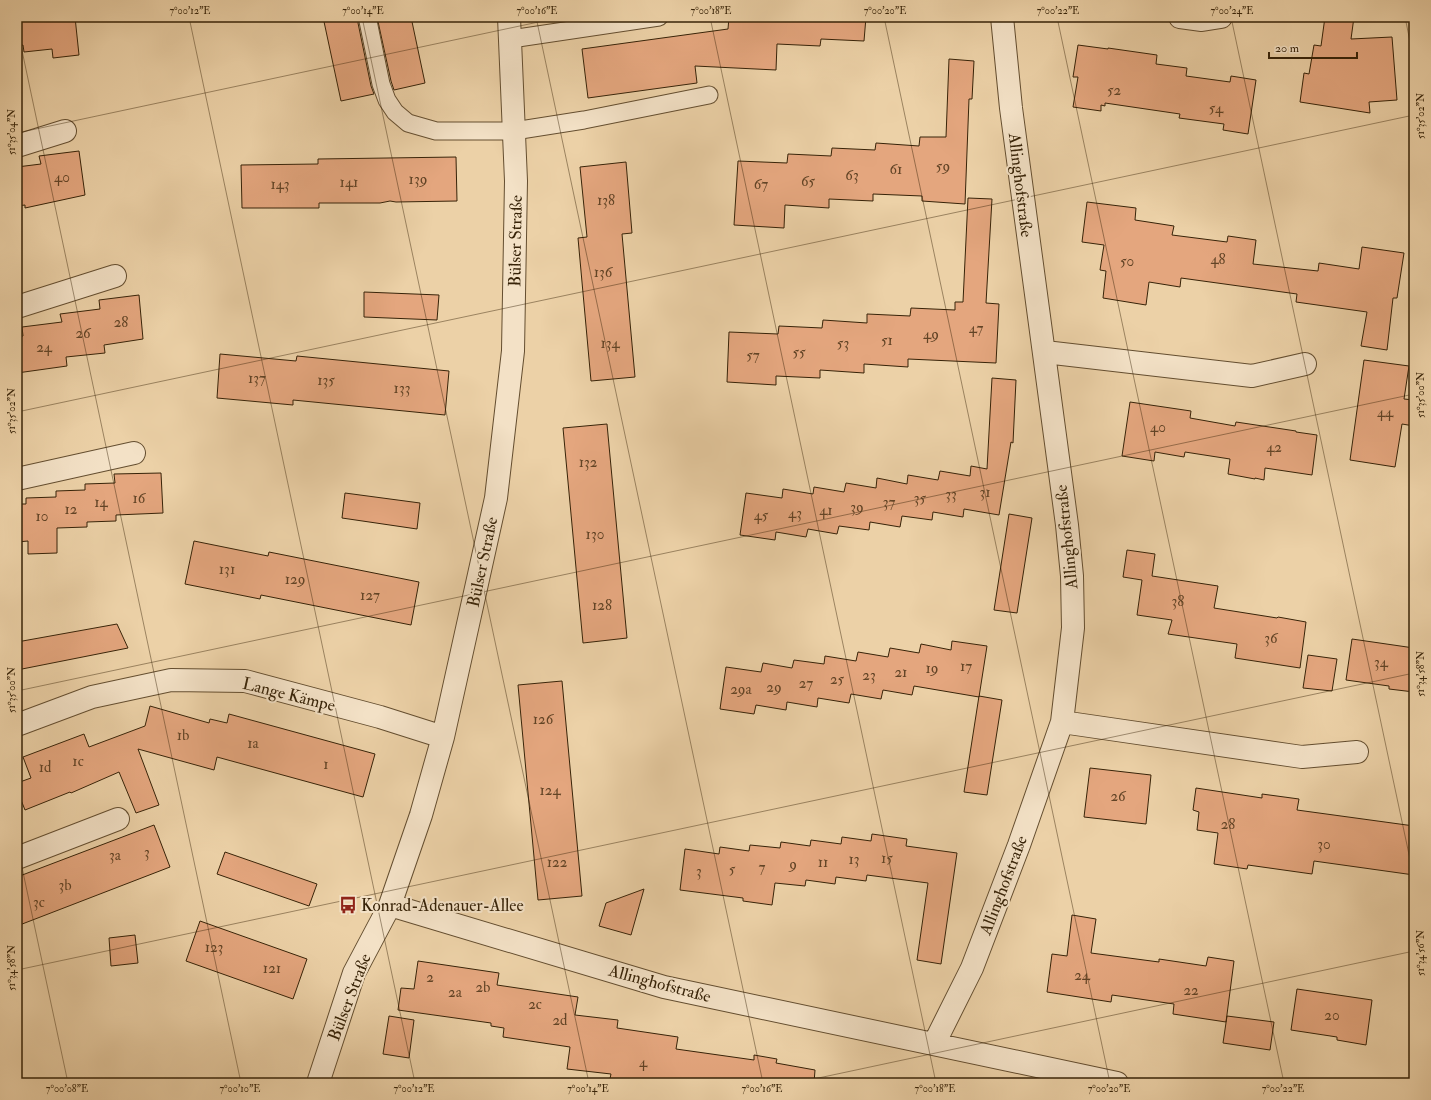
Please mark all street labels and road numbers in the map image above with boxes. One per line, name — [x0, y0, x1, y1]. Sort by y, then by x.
street label: Allinghofstraße — [1004, 131, 1037, 238]
street label: Bülser Straße — [504, 195, 527, 287]
street label: Allinghofstraße — [1051, 484, 1083, 591]
street label: Bülser Straße — [463, 515, 502, 609]
street label: Lange Kämpe — [240, 673, 337, 717]
street label: Allinghofstraße — [975, 833, 1032, 939]
street label: Bülser Straße — [323, 951, 376, 1044]
street label: Allinghofstraße — [606, 960, 713, 1007]

